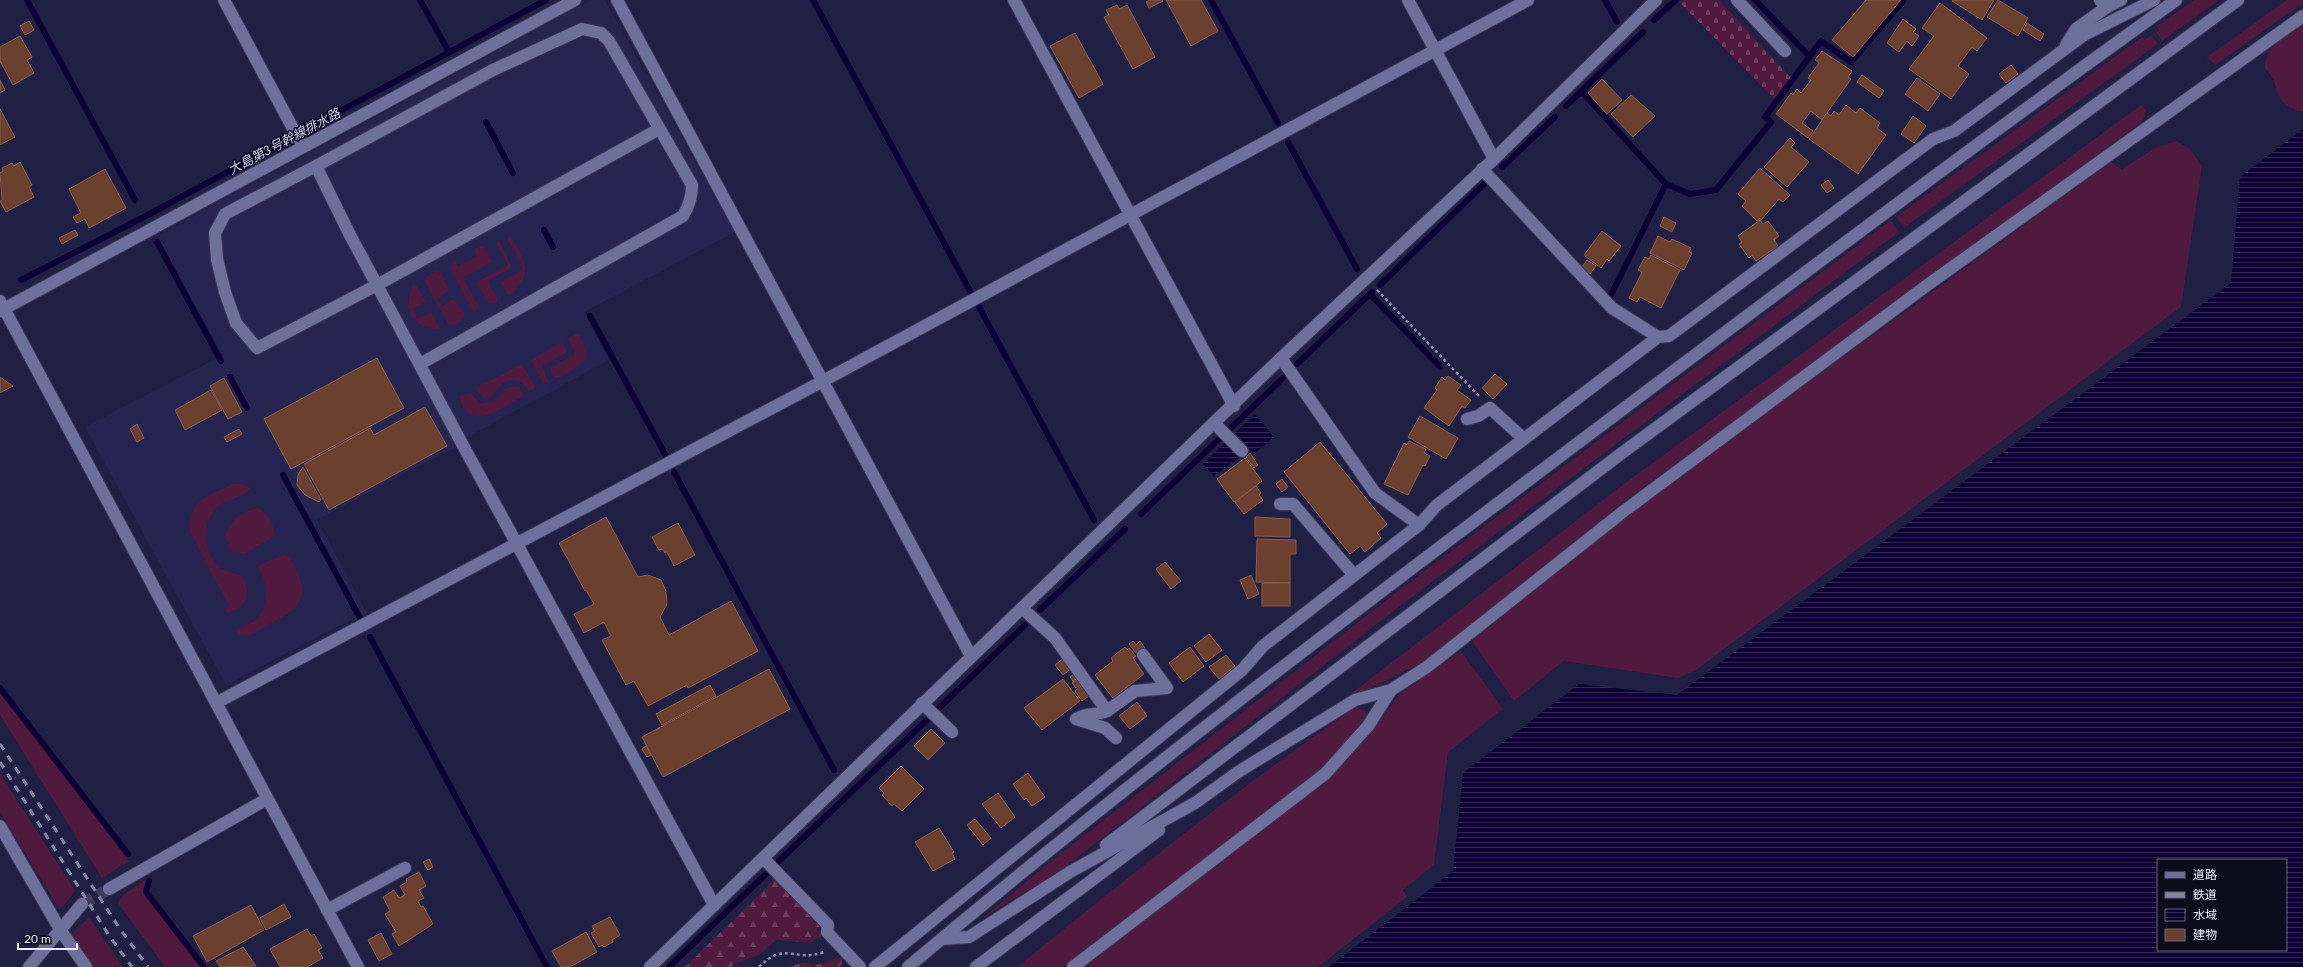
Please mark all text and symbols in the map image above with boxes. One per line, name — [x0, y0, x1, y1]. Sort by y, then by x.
water label: 大島第3号幹線排水路 — [225, 104, 344, 177]
legend — [2157, 859, 2287, 951]
text: 道路 — [2193, 867, 2217, 882]
text: 鉄道 — [2193, 887, 2217, 902]
text: 水域 — [2193, 907, 2217, 922]
scale bar — [18, 925, 77, 951]
text: 建物 — [2193, 927, 2217, 942]
text: 20 m — [24, 931, 51, 946]

